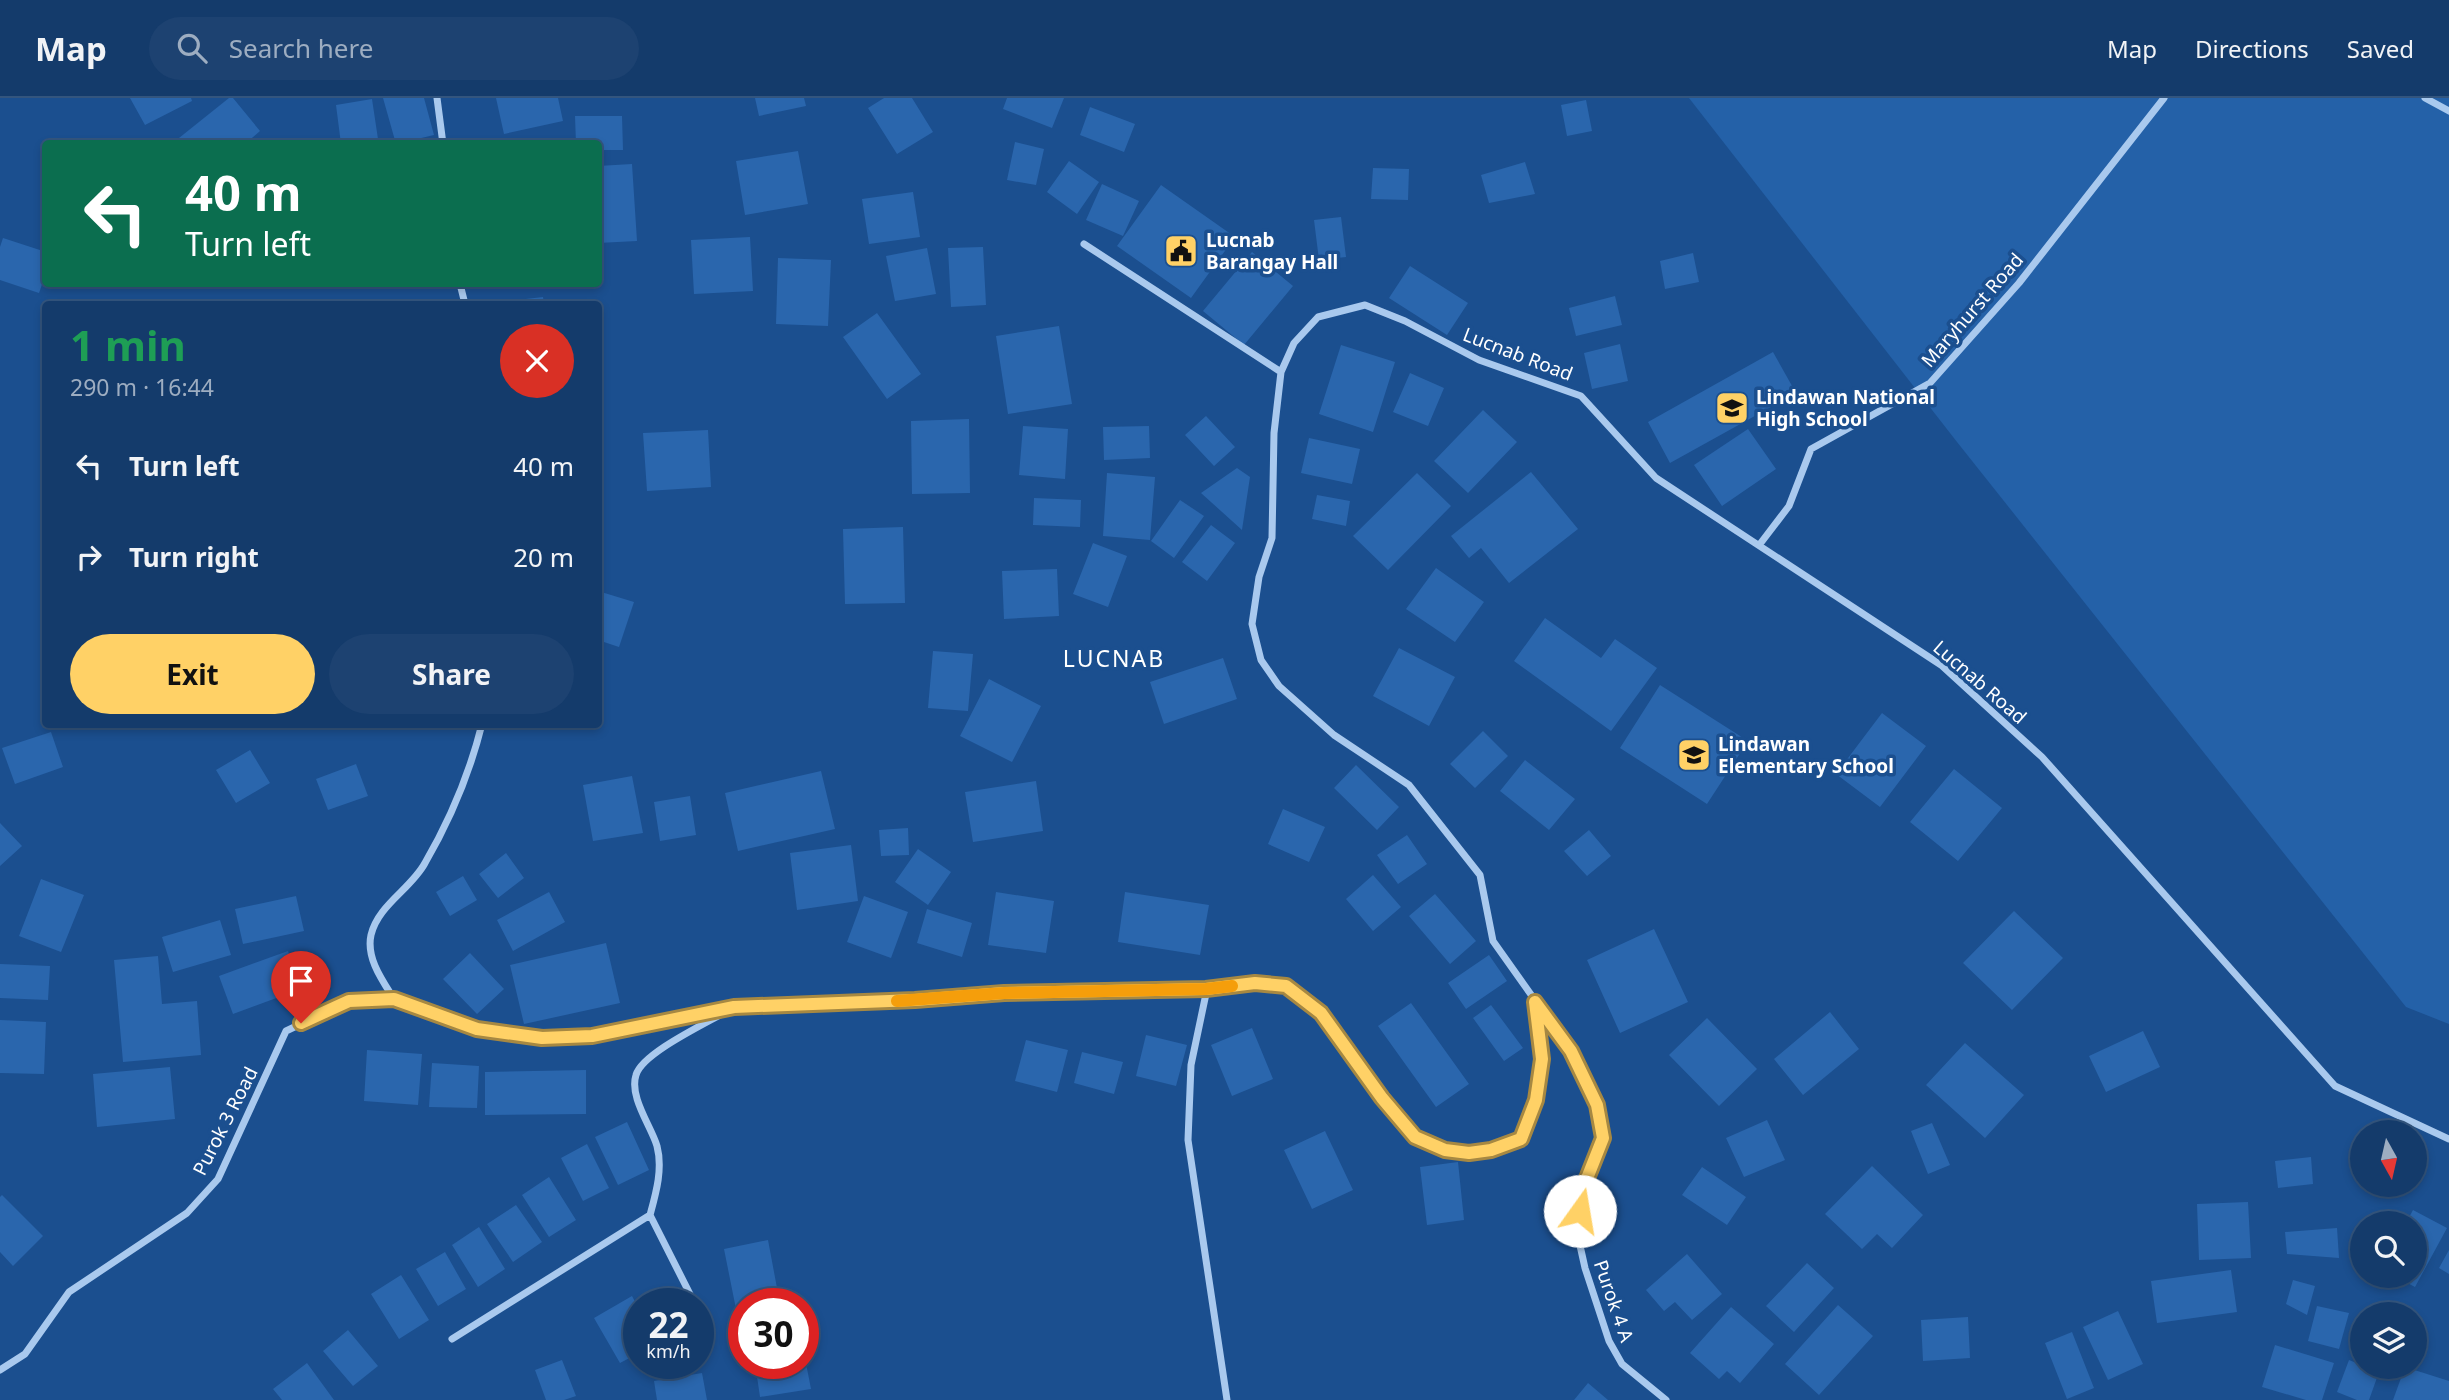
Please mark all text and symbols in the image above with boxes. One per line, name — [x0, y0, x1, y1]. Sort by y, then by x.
search box — [149, 17, 639, 80]
text: Map — [35, 26, 107, 71]
icon: search — [173, 29, 211, 67]
text: Search here — [229, 30, 373, 66]
text: Map — [2107, 32, 2157, 65]
text: Directions — [2195, 32, 2309, 65]
text: Saved — [2347, 32, 2414, 65]
text: 40 m — [185, 159, 302, 225]
icon: left — [70, 168, 161, 259]
text: Turn left — [185, 222, 311, 265]
place label: Lucnab Barangay Hall — [1206, 227, 1338, 275]
public building icon: Lucnab Barangay Hall — [1162, 232, 1200, 270]
street label: Maryhurst Road — [1915, 247, 2029, 373]
text: 1 min — [70, 316, 186, 373]
street label: Lucnab Road — [1459, 321, 1577, 387]
button: close — [500, 324, 574, 398]
text: 290 m · 16:44 — [70, 371, 214, 403]
place label: Lindawan National High School — [1756, 384, 1935, 432]
school or university icon: Lindawan National High School — [1713, 389, 1751, 427]
icon: left — [70, 447, 108, 485]
text: Turn left — [129, 448, 240, 484]
text: 40 m — [513, 448, 574, 484]
icon: right — [70, 538, 108, 576]
text: Turn right — [129, 539, 259, 575]
text: 20 m — [513, 539, 574, 575]
button: Exit — [70, 634, 315, 714]
button: Share — [329, 634, 574, 714]
street label: Lucnab Road — [1928, 634, 2032, 730]
district label: LUCNAB — [1063, 642, 1165, 674]
place label: Lindawan Elementary School — [1718, 731, 1894, 779]
school or university icon: Lindawan Elementary School — [1675, 736, 1713, 774]
pin — [271, 951, 331, 1023]
icon: arrive — [282, 962, 320, 1000]
street label: Purok 3 Road — [186, 1062, 264, 1180]
north arrow — [2350, 1120, 2427, 1197]
map controls — [2350, 1120, 2427, 1379]
position arrow — [1543, 1174, 1617, 1248]
button: search — [2350, 1211, 2427, 1288]
street label: Purok 4 A — [1588, 1256, 1640, 1346]
speed limit sign: 30 — [728, 1288, 819, 1379]
text: 22 — [648, 1301, 689, 1348]
button: layers — [2350, 1302, 2427, 1379]
text: km/h — [646, 1339, 691, 1363]

